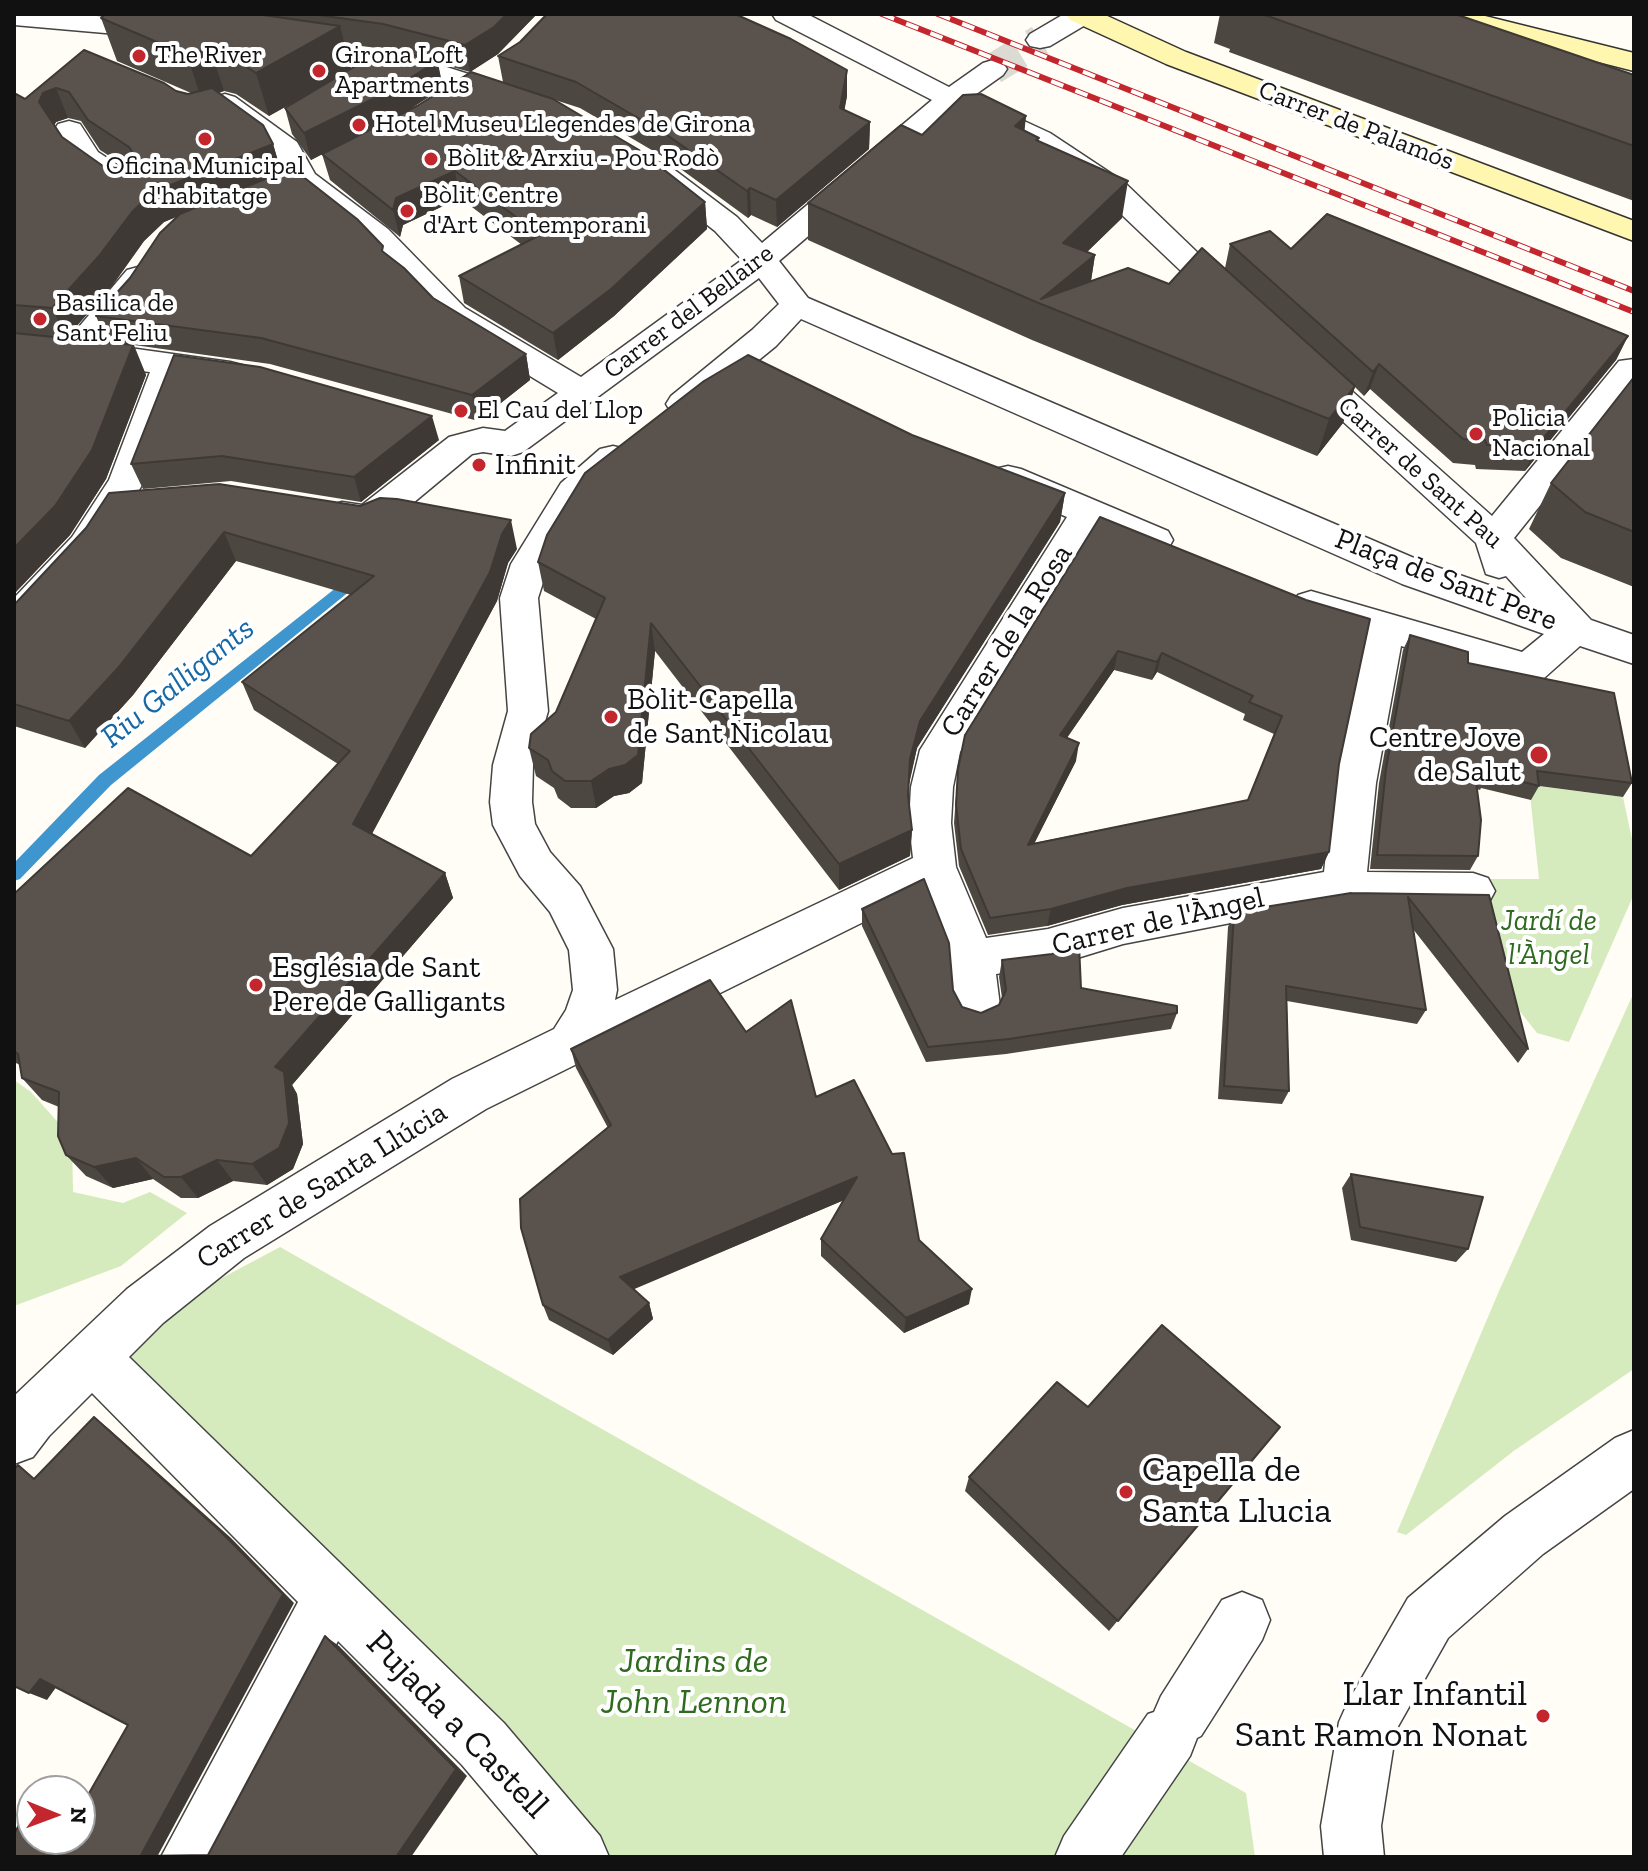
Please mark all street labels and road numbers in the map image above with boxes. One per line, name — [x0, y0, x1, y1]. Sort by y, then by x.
street label: Carrer de Palamós — [1254, 74, 1458, 178]
street label: Carrer del Bellaire — [598, 238, 780, 386]
street label: Carrer de Sant Pau — [1331, 391, 1509, 555]
street label: Plaça de Sant Pere — [1330, 521, 1562, 639]
street label: Carrer de la Rosa — [933, 538, 1081, 744]
street label: Carrer de l'Àngel — [1048, 880, 1268, 964]
street label: Carrer de Santa Llúcia — [190, 1094, 454, 1278]
street label: Pujada a Castell — [357, 1622, 557, 1828]

